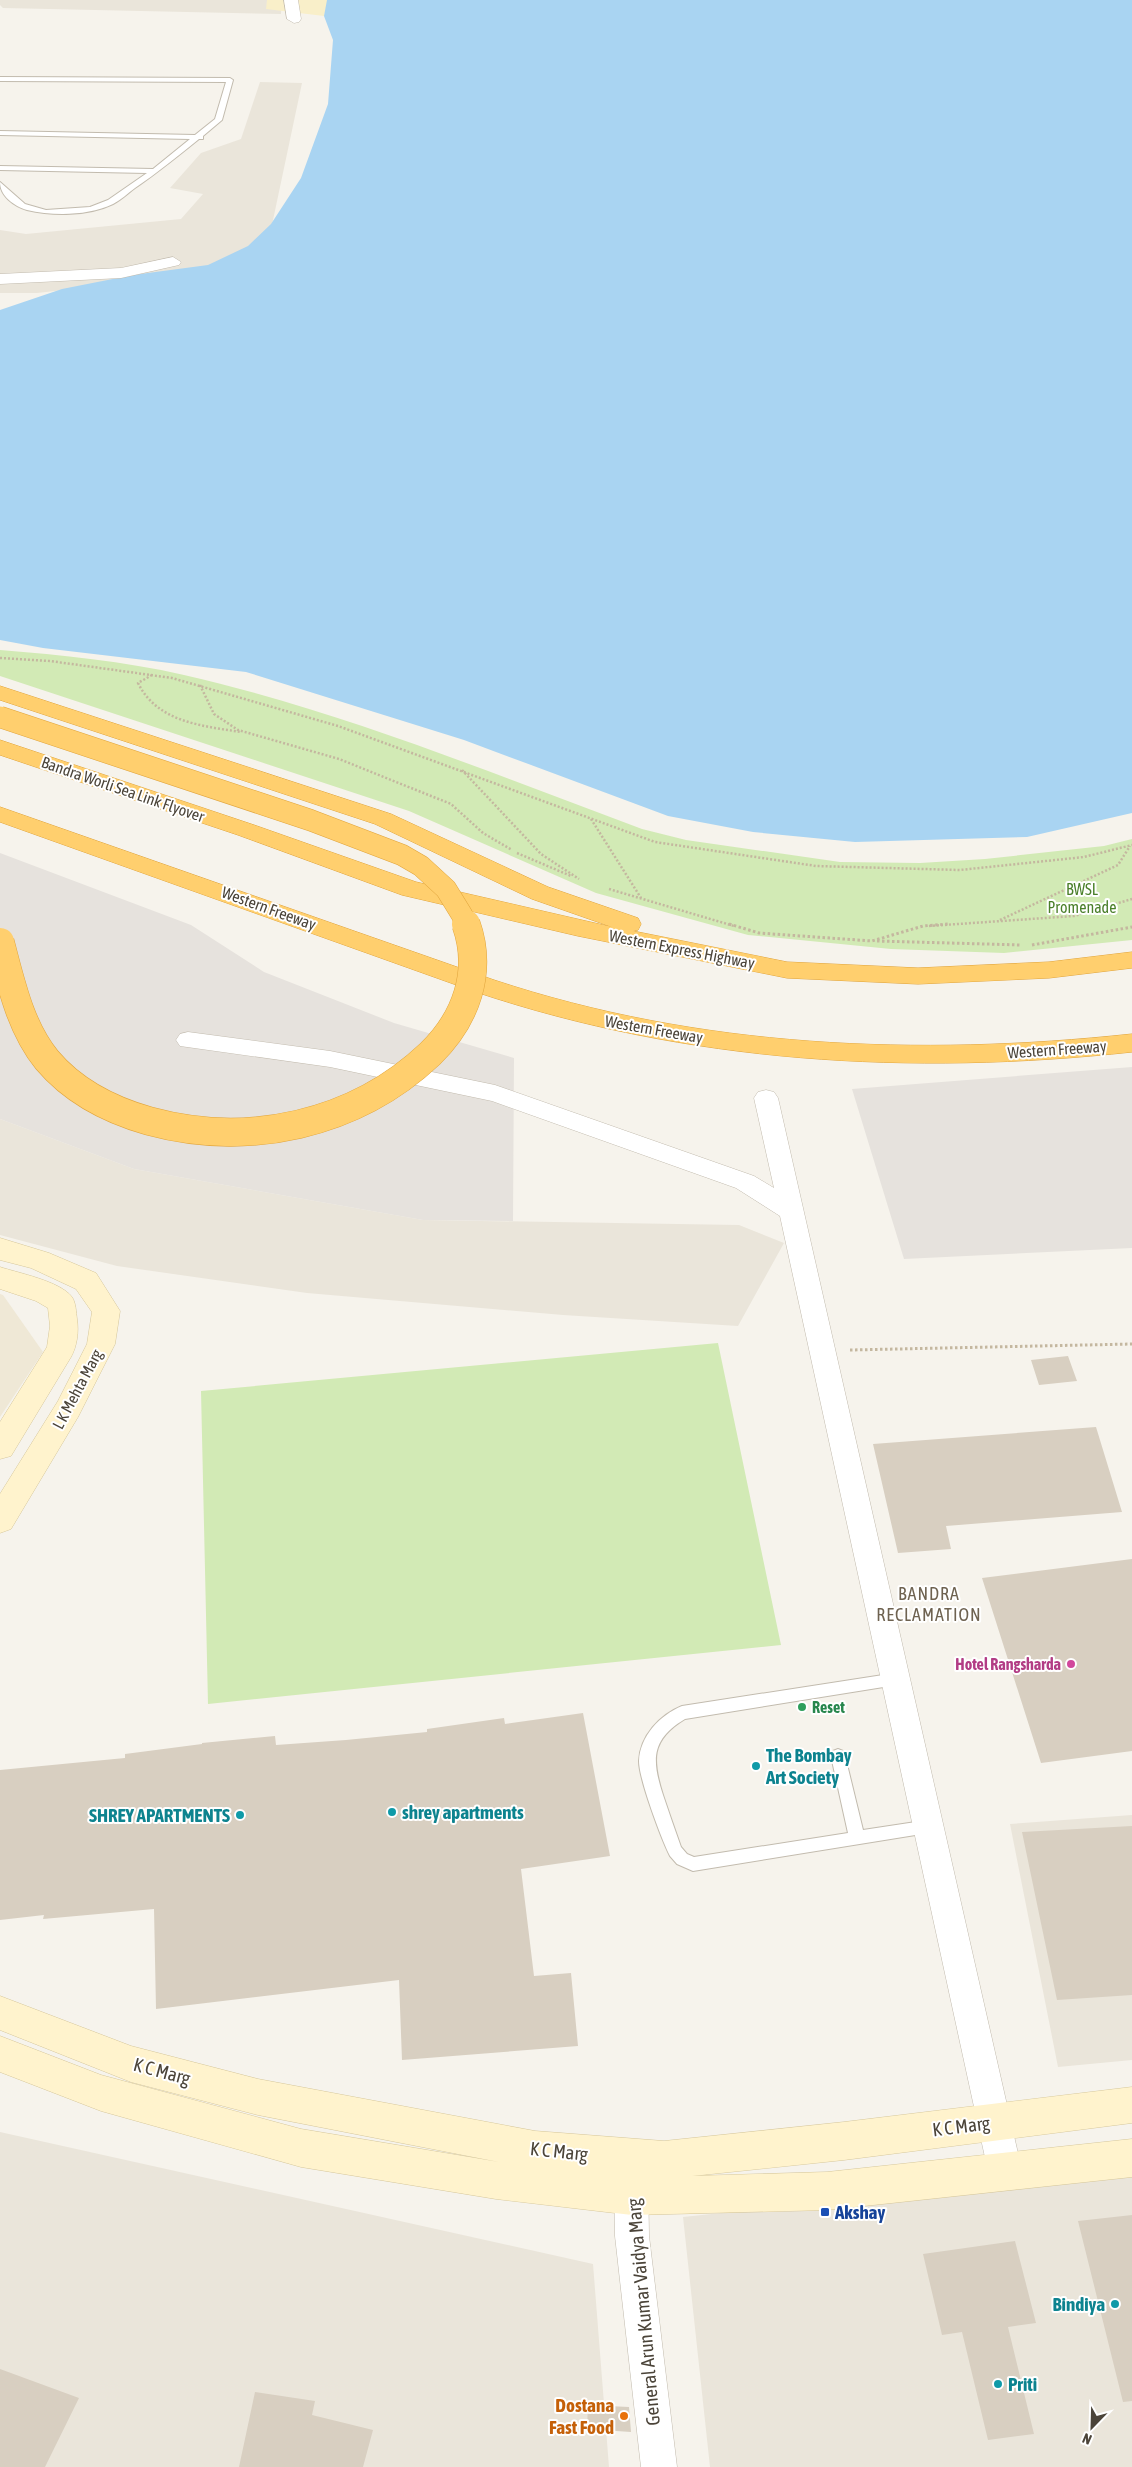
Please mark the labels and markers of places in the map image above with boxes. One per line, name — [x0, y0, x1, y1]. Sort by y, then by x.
place label: Hotel Rangsharda — [955, 1655, 1061, 1673]
marker: Hotel Rangsharda — [1065, 1658, 1077, 1670]
place label: Reset — [812, 1698, 845, 1716]
marker: Reset — [796, 1701, 808, 1713]
place label: The Bombay Art Society — [765, 1744, 852, 1788]
marker: The Bombay Art Society — [750, 1760, 762, 1772]
place label: shrey apartments — [402, 1801, 524, 1823]
place label: SHREY APARTMENTS — [89, 1804, 230, 1826]
marker: shrey apartments — [386, 1806, 398, 1818]
marker: SHREY APARTMENTS — [234, 1809, 246, 1821]
place label: Akshay — [834, 2201, 885, 2223]
marker: Akshay — [819, 2206, 831, 2218]
place label: Bindiya — [1053, 2293, 1105, 2315]
marker: Bindiya — [1109, 2298, 1121, 2310]
place label: Priti — [1008, 2373, 1037, 2395]
marker: Priti — [992, 2378, 1004, 2390]
place label: Dostana Fast Food — [549, 2394, 614, 2438]
marker: Dostana Fast Food — [618, 2410, 630, 2422]

